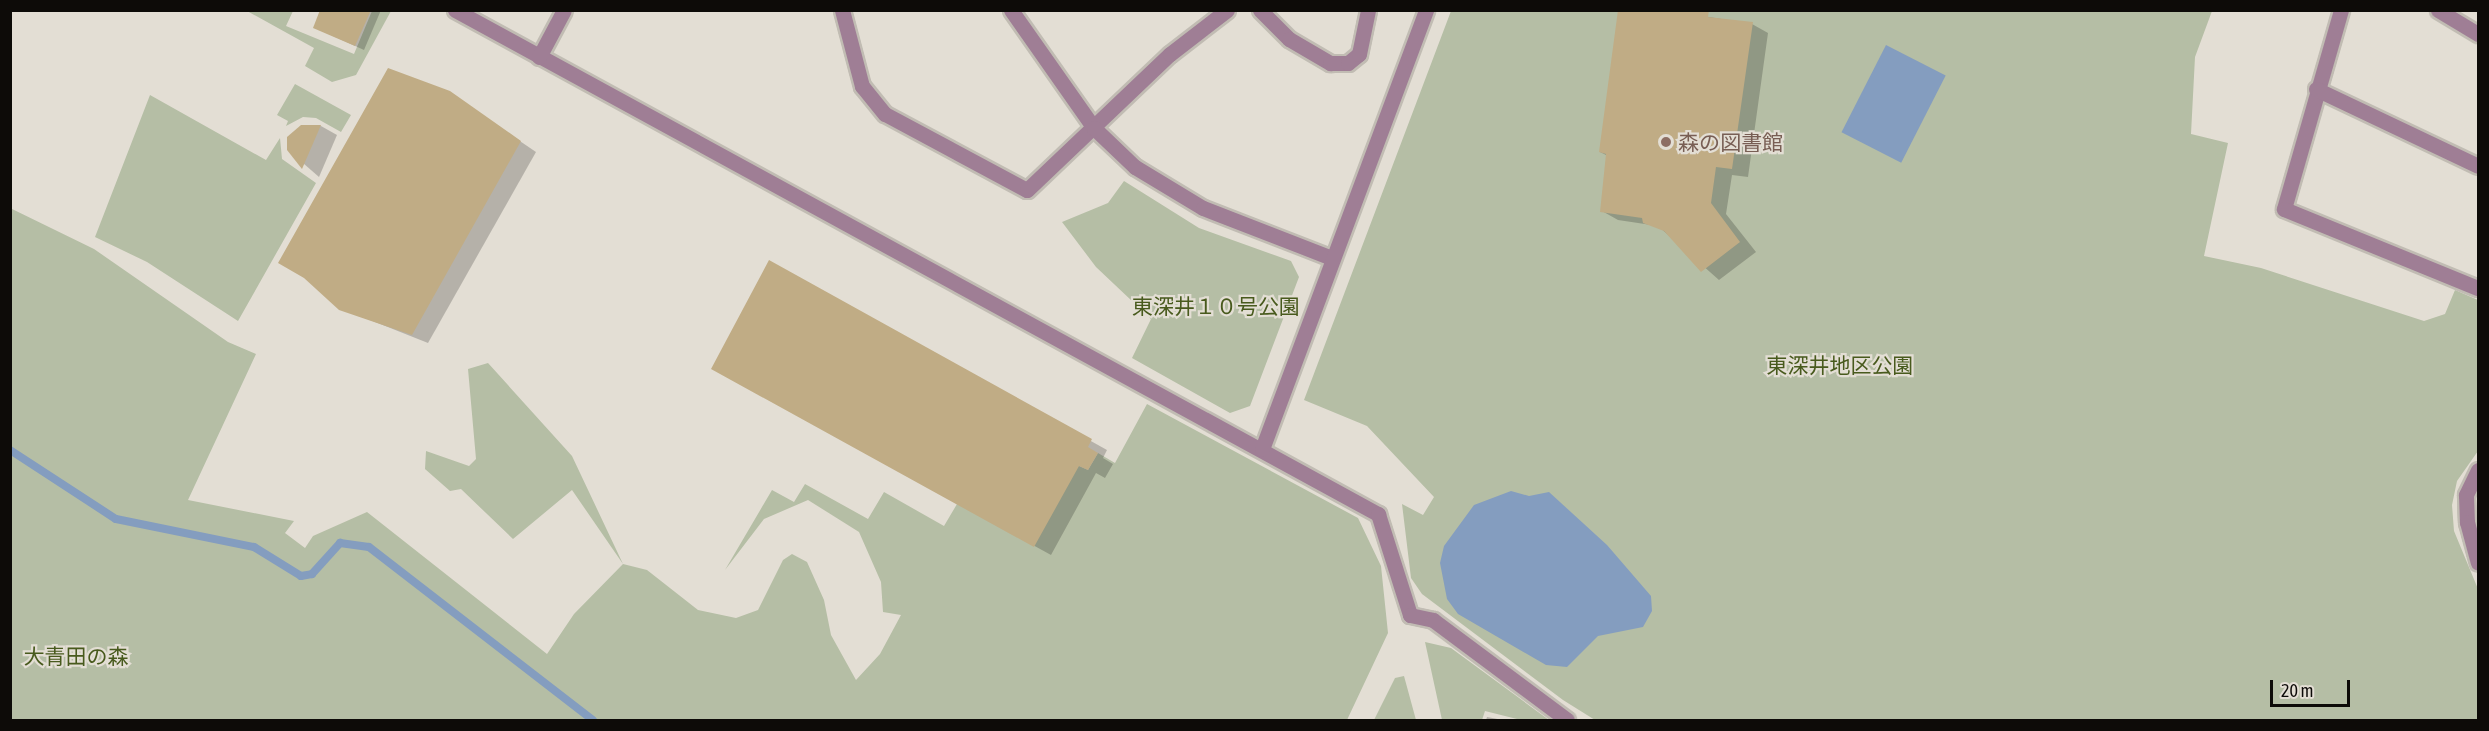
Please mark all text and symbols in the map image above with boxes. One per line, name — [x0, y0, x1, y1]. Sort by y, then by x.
place label: 森の図書館 — [1678, 129, 1783, 155]
marker: 森の図書館 — [1659, 135, 1673, 149]
park label: 東深井１０号公園 — [1132, 293, 1300, 319]
park label: 東深井地区公園 — [1767, 352, 1913, 378]
park label: 大青田の森 — [24, 643, 128, 669]
scale bar — [2273, 668, 2352, 706]
text: 20 m — [2281, 680, 2313, 701]

